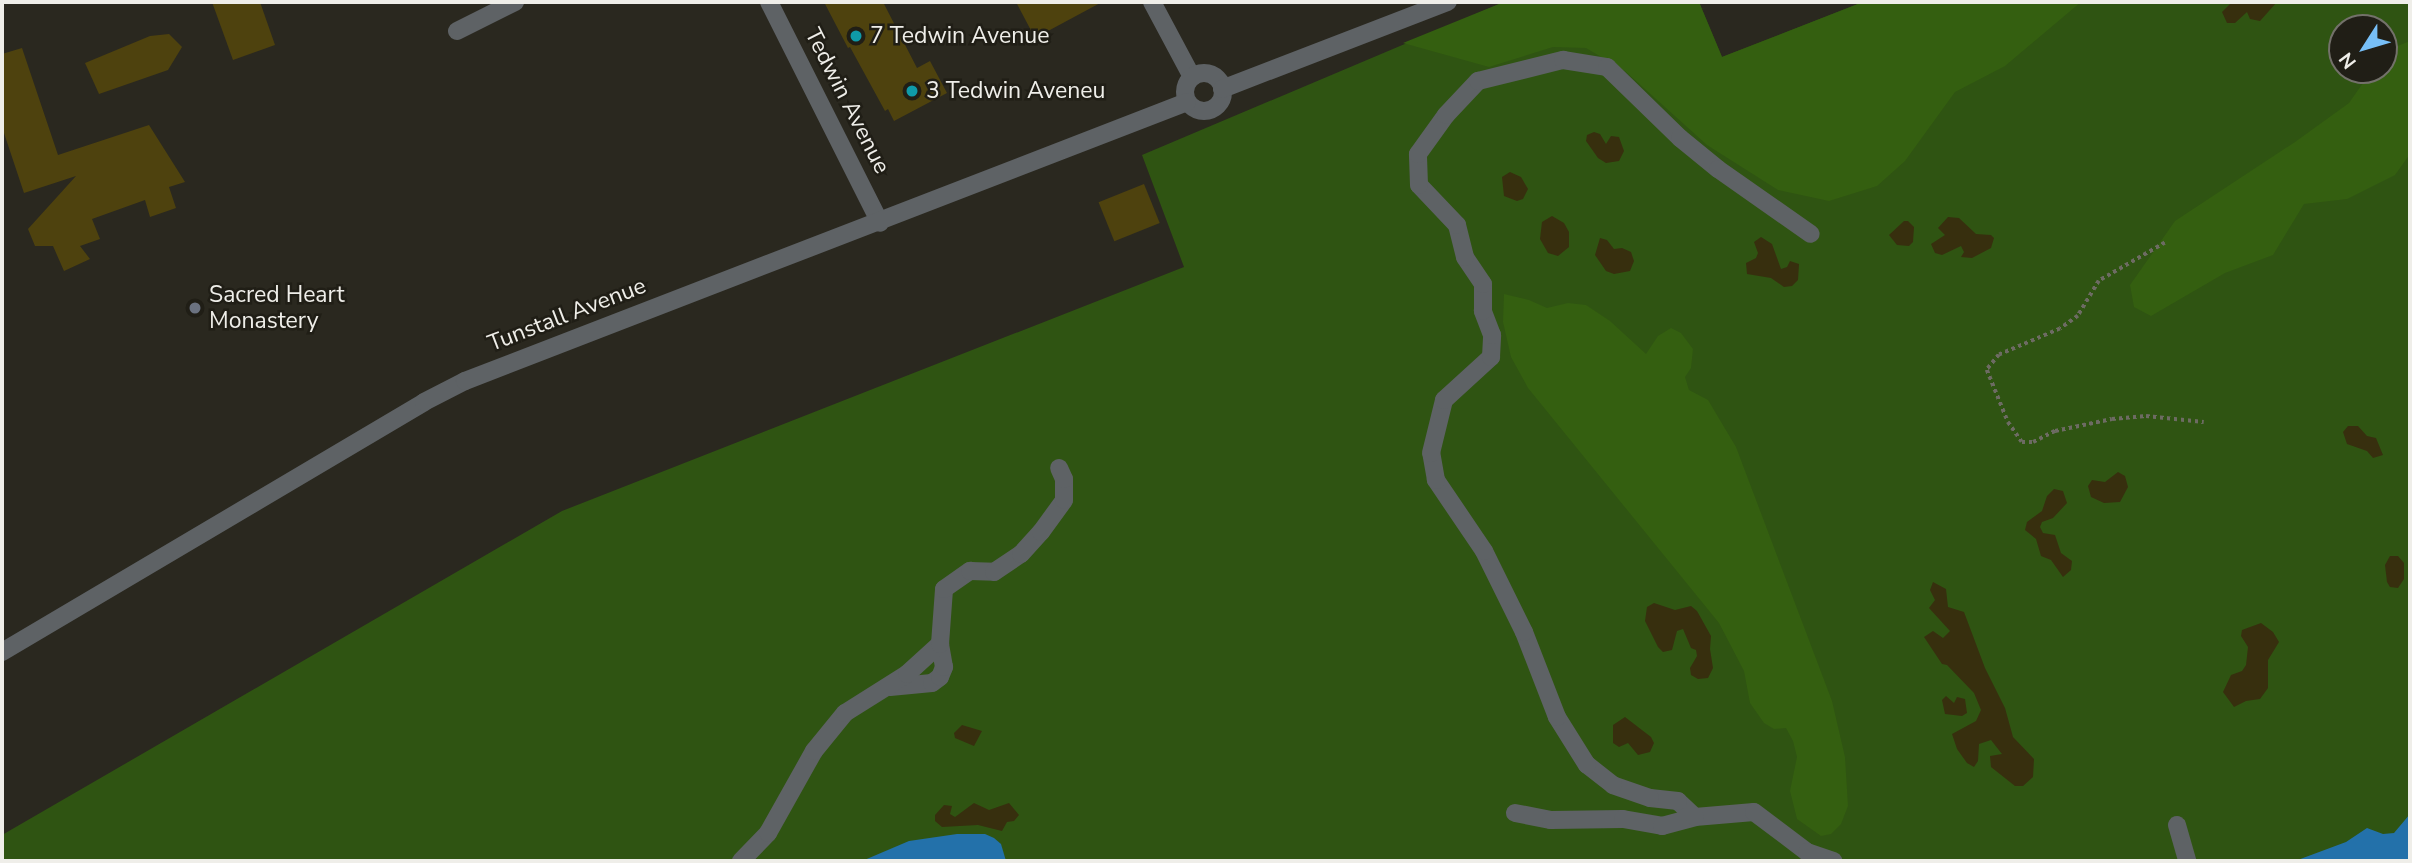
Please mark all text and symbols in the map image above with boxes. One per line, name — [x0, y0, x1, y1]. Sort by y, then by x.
north arrow — [2328, 14, 2398, 84]
place label: 7 Tedwin Avenue — [870, 22, 1049, 50]
street label: Tedwin Avenue — [798, 24, 896, 178]
marker: 7 Tedwin Avenue — [848, 28, 864, 44]
text: N — [2333, 47, 2362, 74]
place label: 3 Tedwin Aveneu — [926, 77, 1105, 105]
marker: 3 Tedwin Aveneu — [904, 83, 920, 99]
street label: Tunstall Avenue — [484, 272, 650, 358]
place label: Sacred Heart Monastery — [209, 281, 344, 335]
marker: Sacred Heart Monastery — [187, 300, 203, 316]

